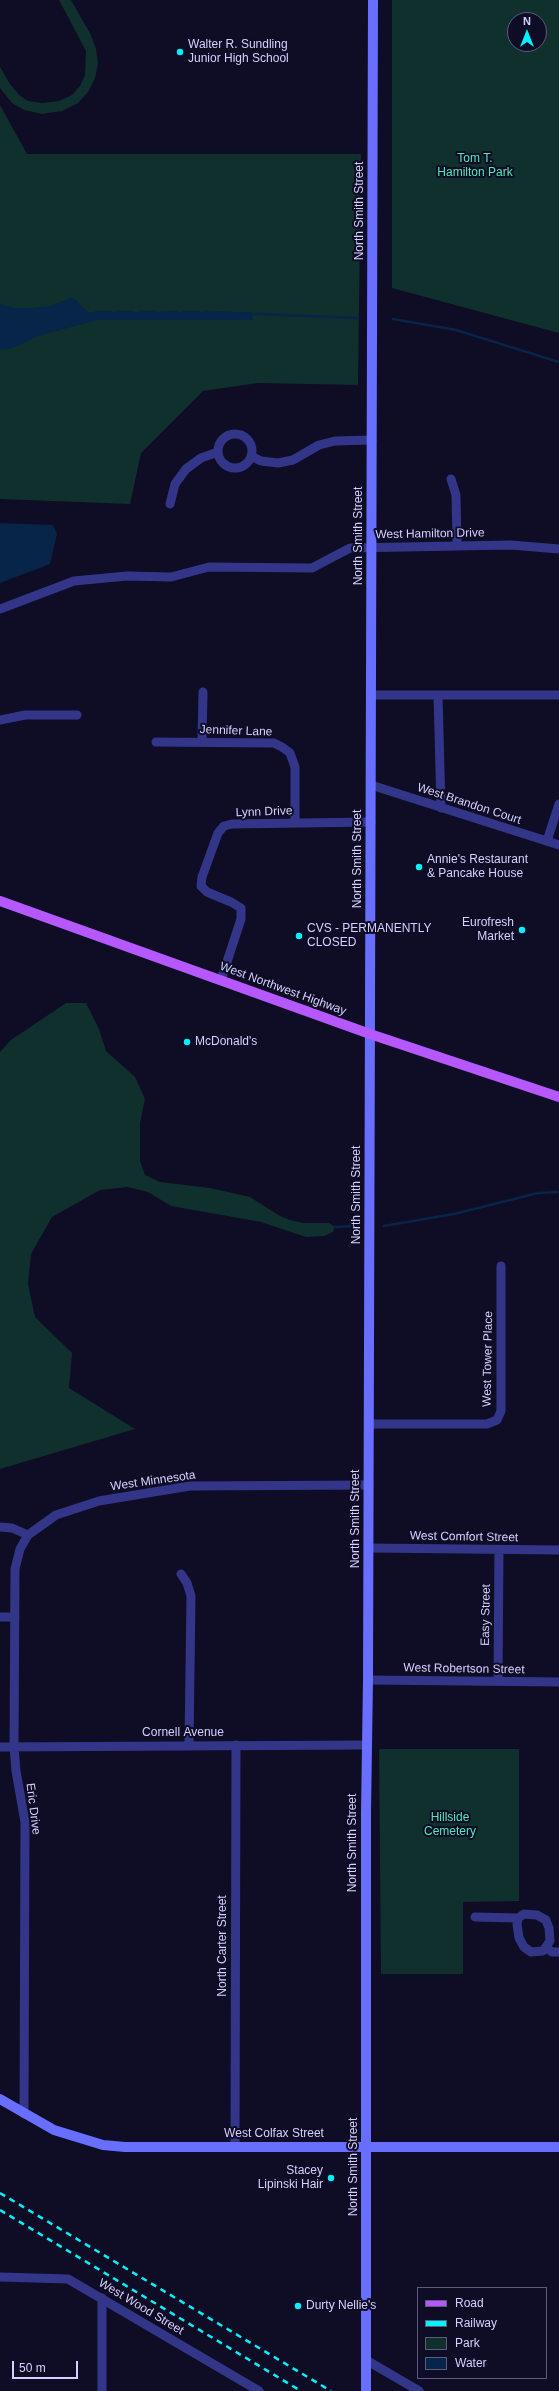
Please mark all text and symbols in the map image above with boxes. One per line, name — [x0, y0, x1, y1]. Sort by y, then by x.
north arrow — [507, 12, 547, 52]
text: N — [523, 15, 531, 27]
place label: Walter R. Sundling Junior High School — [188, 38, 289, 66]
marker: Walter R. Sundling Junior High School — [175, 47, 185, 57]
park label: Tom T. Hamilton Park — [437, 152, 513, 180]
street label: North Smith Street — [353, 162, 367, 260]
street label: North Smith Street — [352, 487, 366, 585]
street label: West Hamilton Drive — [375, 526, 485, 542]
street label: Jennifer Lane — [199, 723, 273, 739]
street label: West Brandon Court — [415, 780, 523, 828]
street label: Lynn Drive — [235, 804, 293, 820]
street label: North Smith Street — [351, 810, 365, 908]
place label: Annie's Restaurant & Pancake House — [427, 853, 528, 881]
marker: Annie's Restaurant & Pancake House — [414, 862, 424, 872]
place label: Eurofresh Market — [462, 916, 514, 944]
place label: CVS - PERMANENTLY CLOSED — [307, 922, 431, 950]
marker: Eurofresh Market — [517, 925, 527, 935]
marker: CVS - PERMANENTLY CLOSED — [294, 931, 304, 941]
street label: West Northwest Highway — [218, 959, 348, 1019]
place label: McDonald's — [195, 1035, 257, 1049]
marker: McDonald's — [182, 1037, 192, 1047]
street label: North Smith Street — [350, 1146, 364, 1244]
street label: West Tower Place — [480, 1311, 496, 1407]
street label: West Minnesota — [110, 1468, 196, 1494]
street label: North Smith Street — [349, 1470, 363, 1568]
street label: West Comfort Street — [410, 1529, 518, 1545]
street label: Easy Street — [478, 1584, 494, 1646]
street label: West Robertson Street — [403, 1661, 525, 1677]
street label: Cornell Avenue — [142, 1726, 224, 1740]
street label: Eric Drive — [23, 1782, 43, 1836]
street label: North Smith Street — [346, 1794, 360, 1892]
park label: Hillside Cemetery — [424, 1811, 476, 1839]
street label: North Carter Street — [216, 1895, 230, 1997]
street label: North Smith Street — [347, 2118, 361, 2216]
street label: West Colfax Street — [224, 2127, 324, 2141]
place label: Stacey Lipinski Hair — [258, 2164, 323, 2192]
marker: Stacey Lipinski Hair — [326, 2173, 336, 2183]
street label: West Wood Street — [96, 2276, 186, 2338]
legend — [417, 2287, 547, 2379]
text: Road — [455, 2296, 484, 2310]
place label: Durty Nellie's — [306, 2299, 376, 2313]
marker: Durty Nellie's — [293, 2301, 303, 2311]
text: Railway — [455, 2316, 497, 2330]
text: Park — [455, 2336, 480, 2350]
scale bar — [14, 2353, 80, 2379]
text: Water — [455, 2356, 487, 2370]
text: 50 m — [19, 2361, 46, 2375]

